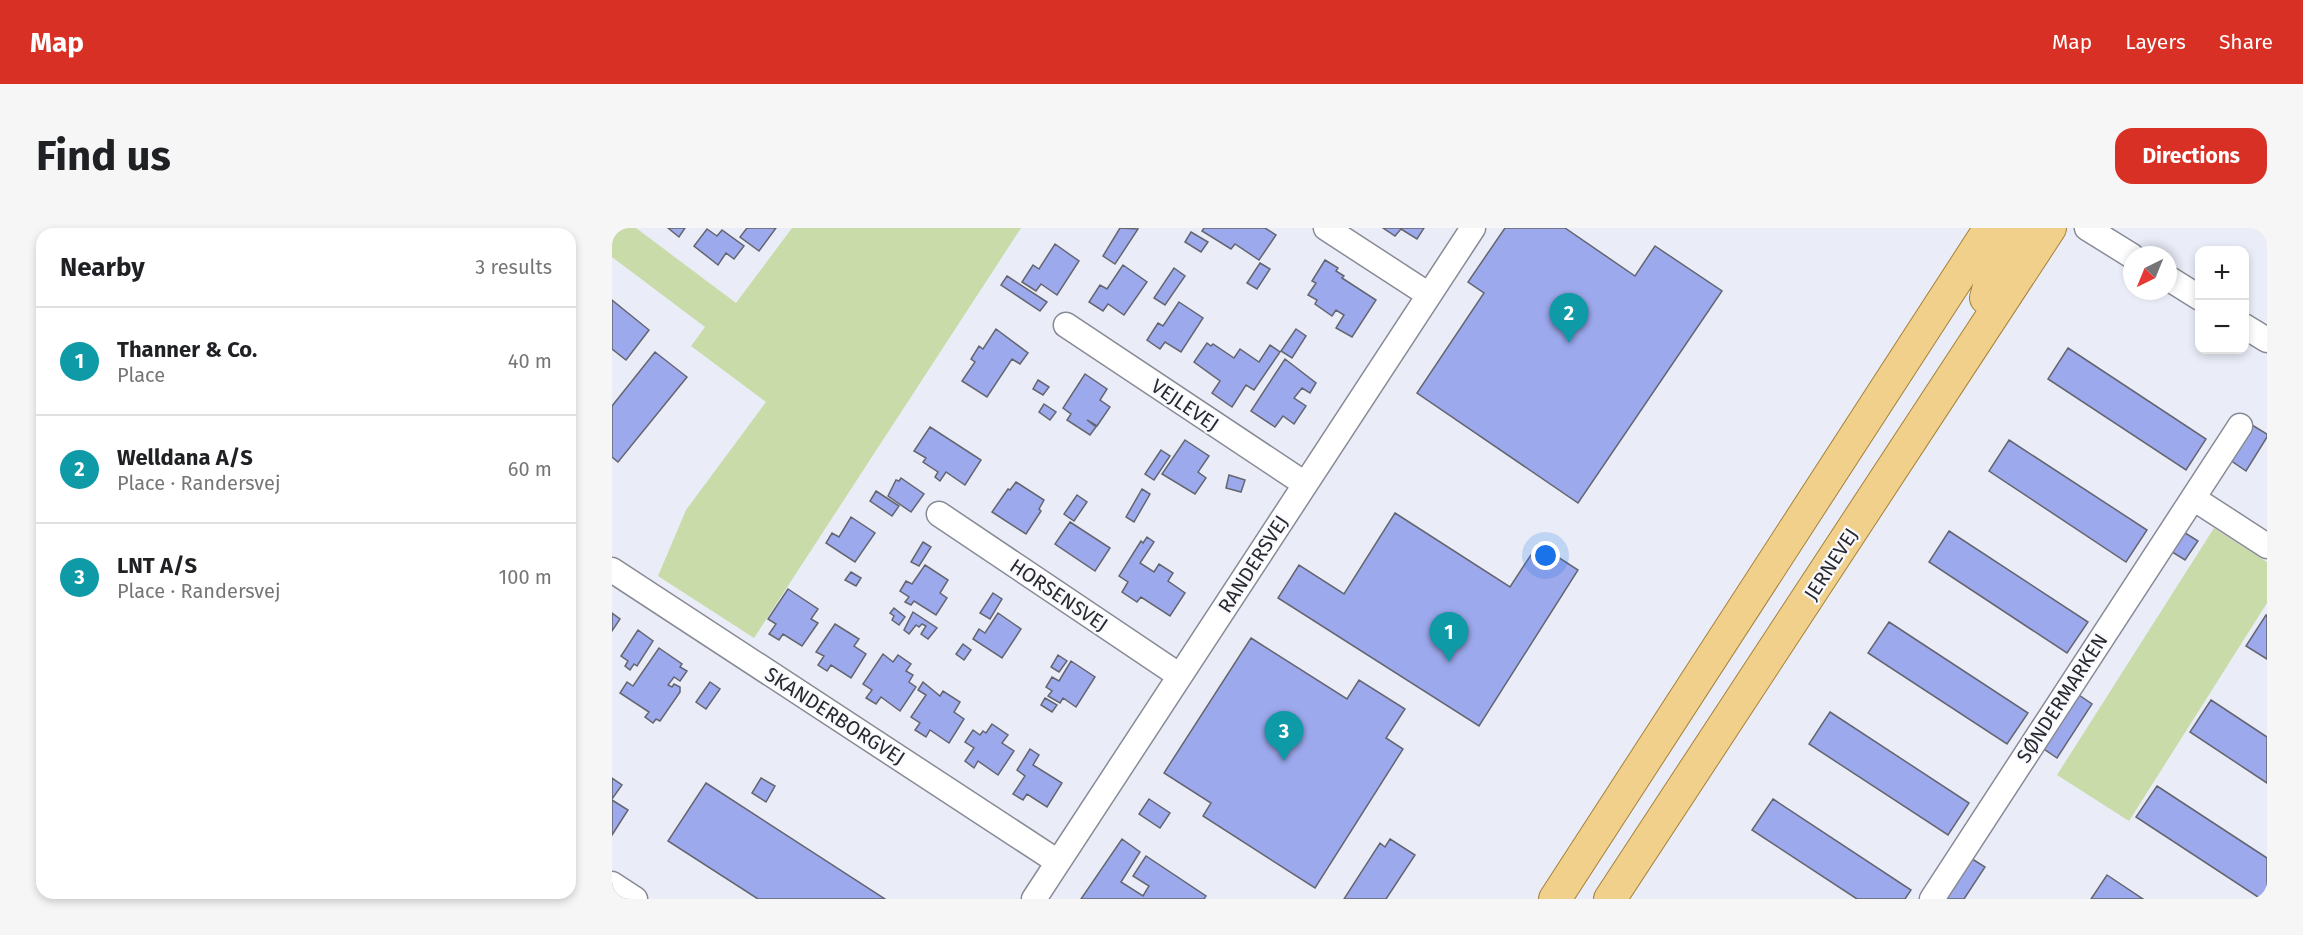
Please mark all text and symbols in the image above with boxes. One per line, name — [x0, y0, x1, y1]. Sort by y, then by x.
text: Map — [30, 26, 84, 59]
text: Map — [2052, 29, 2092, 55]
text: Layers — [2125, 29, 2186, 55]
text: Share — [2219, 29, 2273, 55]
button: Directions — [2115, 128, 2267, 184]
text: Find us — [36, 131, 171, 181]
north arrow — [2123, 246, 2177, 300]
map controls — [2195, 246, 2249, 354]
button: + — [2195, 246, 2249, 300]
text: Nearby — [60, 252, 145, 283]
text: 3 results — [475, 255, 552, 279]
pin: 2 — [1550, 294, 1588, 343]
button: − — [2195, 300, 2249, 354]
text: Thanner & Co. — [117, 336, 257, 363]
text: 1 — [75, 349, 84, 373]
text: 40 m — [508, 349, 552, 373]
text: Place — [117, 363, 165, 387]
street label: VEJLEVEJ — [1147, 374, 1223, 436]
text: Welldana A/S — [117, 444, 253, 471]
text: 2 — [74, 457, 85, 481]
text: 60 m — [508, 457, 552, 481]
text: Place · Randersvej — [117, 471, 281, 495]
street label: RANDERSVEJ — [1213, 511, 1293, 617]
street label: JERNEVEJ — [1799, 523, 1863, 605]
your location — [1531, 541, 1560, 570]
text: LNT A/S — [117, 552, 197, 579]
street label: HORSENSVEJ — [1005, 553, 1113, 637]
text: 3 — [74, 565, 85, 589]
text: 100 m — [499, 565, 552, 589]
text: Place · Randersvej — [117, 579, 281, 603]
pin: 1 — [1430, 612, 1468, 662]
street label: SØNDERMARKEN — [2011, 629, 2113, 767]
street label: SKANDERBORGVEJ — [761, 662, 909, 770]
pin: 3 — [1264, 712, 1304, 761]

